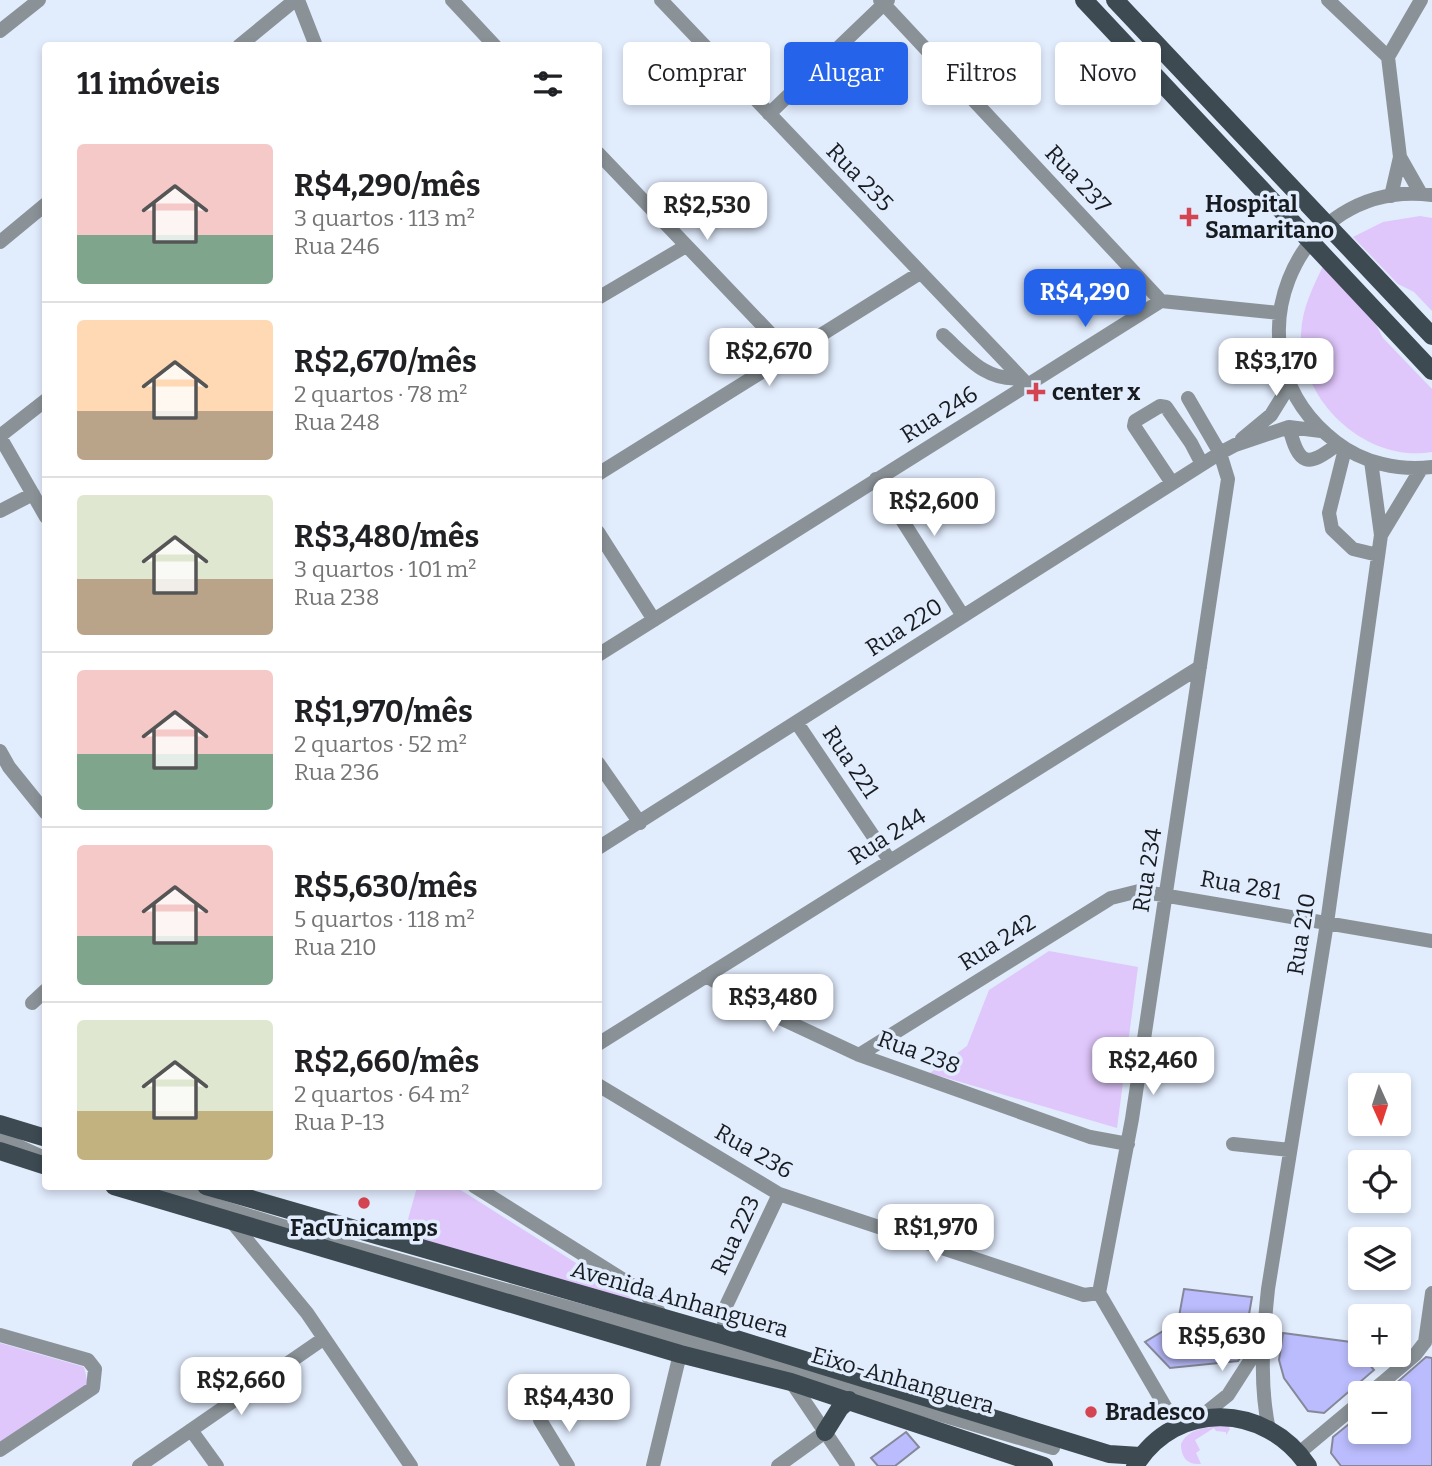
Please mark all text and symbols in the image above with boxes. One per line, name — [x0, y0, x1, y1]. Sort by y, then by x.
chip: Comprar — [623, 42, 770, 105]
chip: Alugar — [784, 42, 908, 105]
chip: Filtros — [922, 42, 1041, 105]
chip: Novo — [1055, 42, 1161, 105]
icon: filters — [529, 65, 567, 103]
text: 11 imóveis — [77, 66, 220, 102]
street label: Rua 235 — [821, 137, 899, 217]
street label: Rua 237 — [1039, 139, 1117, 219]
text: R$4,290/mês — [294, 168, 481, 204]
icon: home — [133, 172, 217, 256]
pin: R$2,530 — [642, 182, 772, 242]
place label: Hospital Samaritano — [1205, 190, 1334, 244]
text: R$2,530 — [663, 191, 751, 219]
text: 3 quartos · 113 m² — [294, 204, 475, 232]
marker: Hospital Samaritano — [1179, 207, 1199, 227]
text: Rua 246 — [294, 232, 380, 260]
pin: R$4,290 — [1020, 270, 1150, 329]
text: R$4,290 — [1040, 278, 1130, 306]
pin: R$2,670 — [704, 328, 834, 388]
text: R$2,670 — [725, 337, 813, 365]
pin: R$3,170 — [1211, 338, 1341, 398]
text: R$2,670/mês — [294, 344, 477, 380]
text: R$3,170 — [1234, 347, 1318, 375]
icon: home — [133, 348, 217, 432]
place label: center x — [1052, 378, 1140, 406]
street label: Rua 246 — [895, 379, 983, 449]
text: 2 quartos · 78 m² — [294, 380, 467, 408]
marker: center x — [1026, 382, 1046, 402]
text: Rua 248 — [294, 408, 380, 436]
pin: R$2,600 — [869, 478, 999, 538]
text: R$2,600 — [889, 487, 979, 515]
text: R$3,480/mês — [294, 519, 479, 555]
icon: home — [133, 523, 217, 607]
text: 3 quartos · 101 m² — [294, 555, 476, 583]
text: Rua 238 — [294, 583, 380, 611]
street label: Rua 220 — [860, 592, 948, 662]
text: R$1,970/mês — [294, 694, 473, 730]
icon: home — [133, 698, 217, 782]
street label: Rua 221 — [817, 721, 885, 804]
text: 2 quartos · 52 m² — [294, 730, 467, 758]
text: Rua 236 — [294, 758, 379, 786]
street label: Rua 244 — [843, 801, 931, 871]
street label: Rua 234 — [1127, 825, 1168, 914]
street label: Rua 281 — [1198, 864, 1284, 906]
text: R$5,630/mês — [294, 869, 478, 905]
icon: home — [133, 873, 217, 957]
street label: Rua 210 — [1281, 891, 1321, 977]
text: 5 quartos · 118 m² — [294, 905, 475, 933]
street label: Rua 242 — [954, 908, 1040, 976]
text: Rua 210 — [294, 933, 377, 961]
pin: R$3,480 — [708, 974, 838, 1034]
text: R$3,480 — [728, 983, 818, 1011]
street label: Rua 238 — [874, 1024, 964, 1080]
pin: R$2,460 — [1088, 1038, 1218, 1097]
text: R$2,660/mês — [294, 1044, 479, 1080]
text: R$2,460 — [1108, 1046, 1198, 1074]
icon: home — [133, 1048, 217, 1132]
north arrow — [1348, 1073, 1410, 1136]
map controls — [1348, 1073, 1411, 1444]
text: 2 quartos · 64 m² — [294, 1080, 469, 1108]
text: Rua P-13 — [294, 1108, 385, 1136]
street label: Rua 236 — [710, 1118, 798, 1184]
button: locate — [1348, 1150, 1411, 1213]
street label: Rua 223 — [704, 1191, 766, 1279]
marker: FacUnicamps — [356, 1195, 372, 1211]
pin: R$1,970 — [871, 1204, 1001, 1264]
text: R$1,970 — [894, 1213, 978, 1241]
place label: FacUnicamps — [290, 1214, 438, 1242]
button: layers — [1348, 1227, 1411, 1290]
street label: Avenida Anhanguera — [568, 1255, 792, 1344]
button: + — [1348, 1304, 1411, 1367]
pin: R$5,630 — [1157, 1314, 1287, 1373]
text: R$5,630 — [1178, 1322, 1266, 1350]
street label: Eixo-Anhanguera — [808, 1340, 998, 1420]
pin: R$2,660 — [176, 1358, 306, 1417]
text: R$2,660 — [196, 1366, 286, 1394]
pin: R$4,430 — [504, 1374, 634, 1434]
button: − — [1348, 1381, 1411, 1444]
text: R$4,430 — [524, 1383, 614, 1411]
place label: Bradesco — [1105, 1398, 1205, 1426]
marker: Bradesco — [1083, 1404, 1099, 1420]

